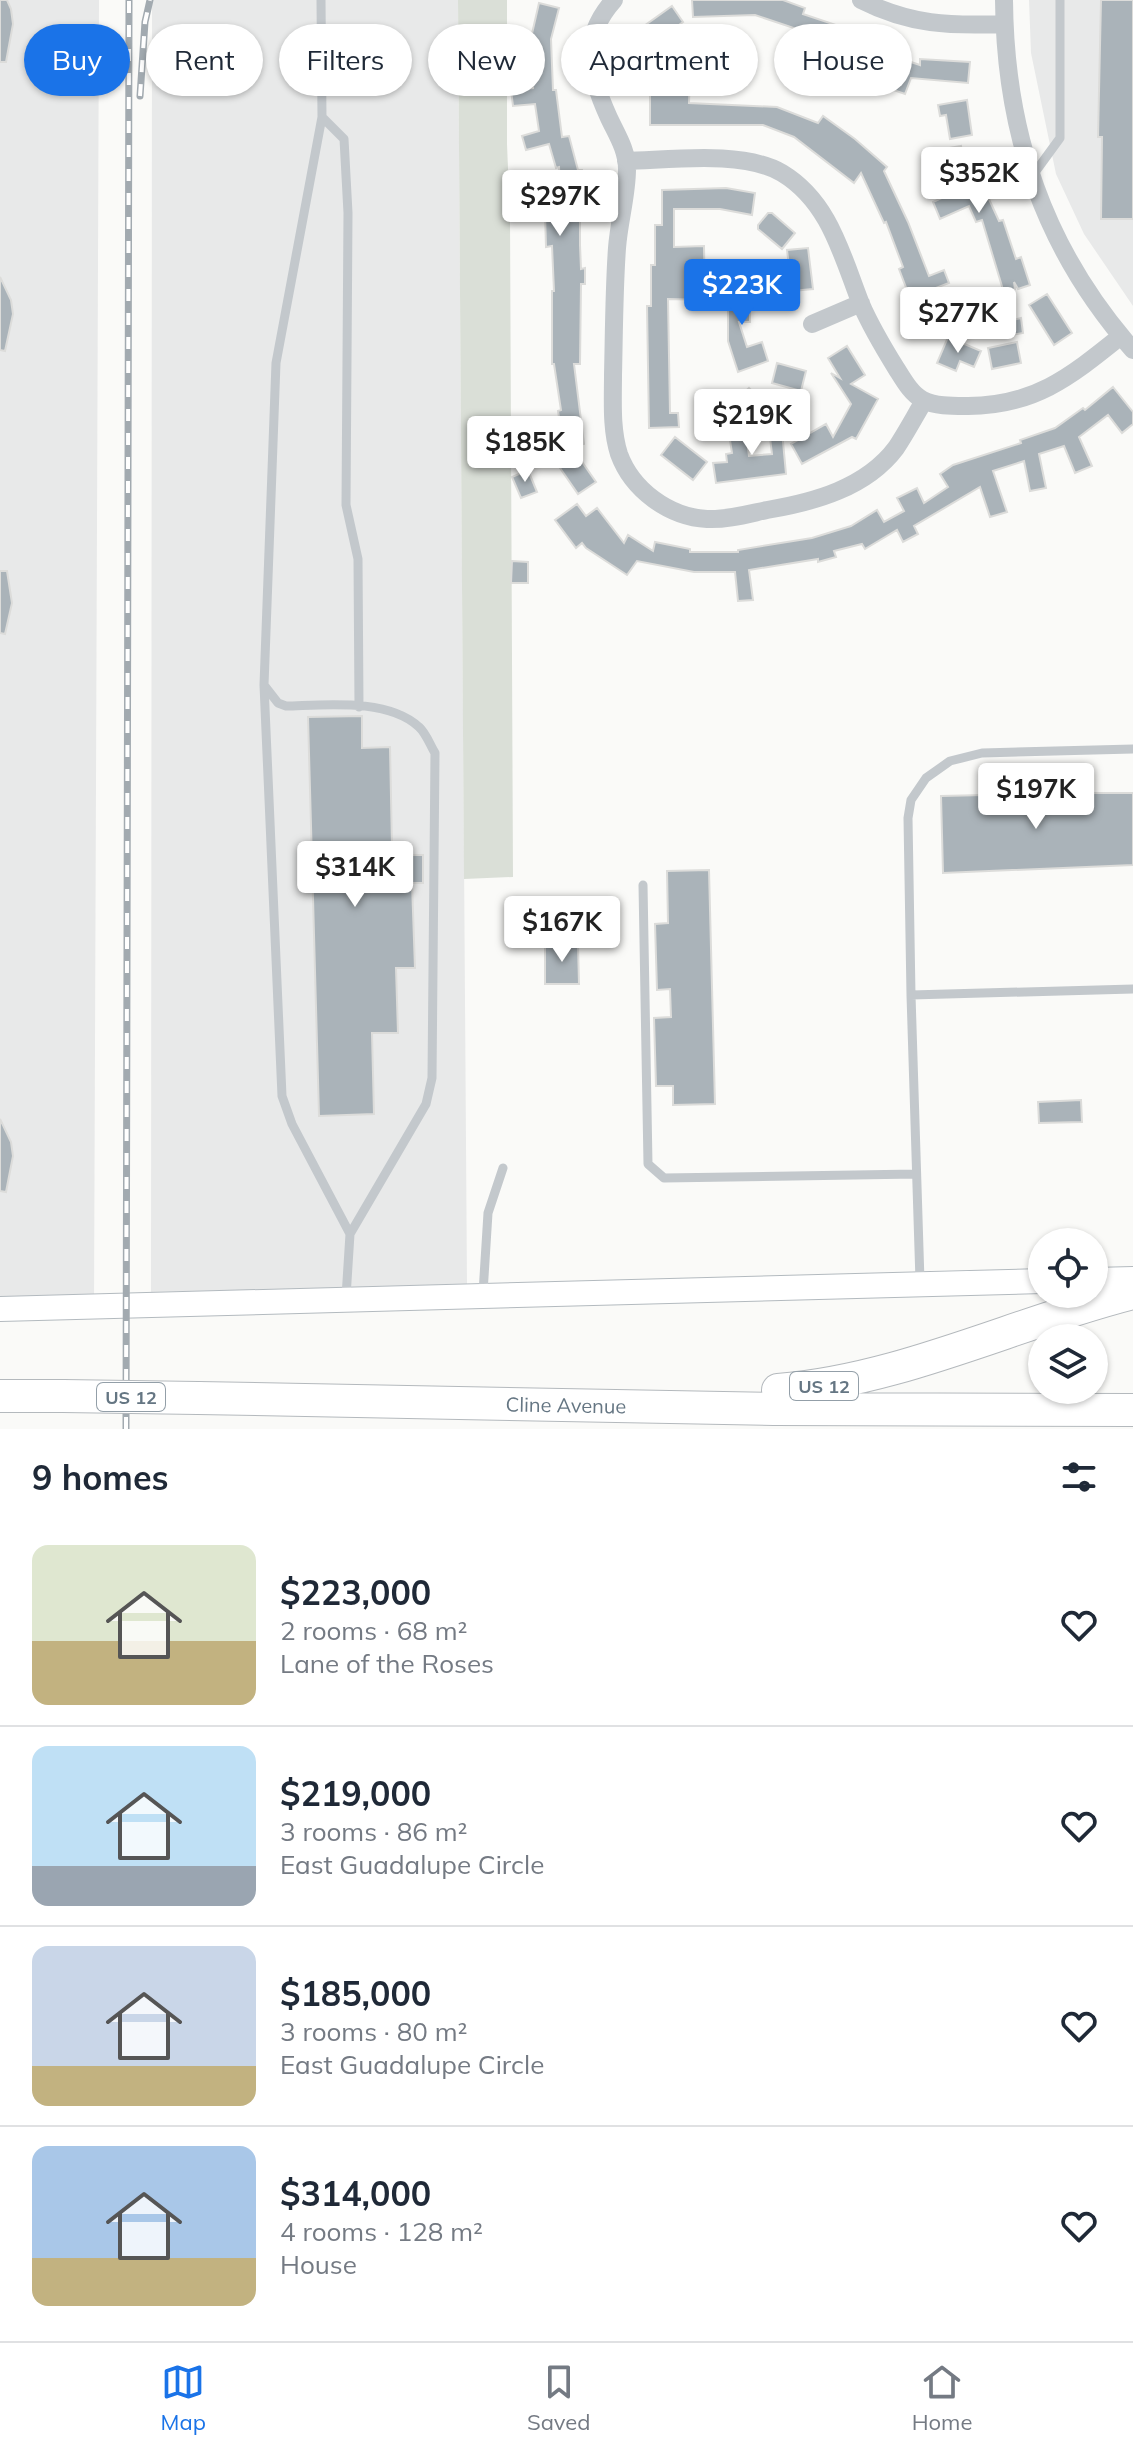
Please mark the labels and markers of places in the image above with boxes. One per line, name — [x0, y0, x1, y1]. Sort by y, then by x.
pin: $352K — [923, 147, 1035, 215]
pin: $297K — [504, 170, 616, 238]
pin: $223K — [686, 259, 798, 327]
pin: $277K — [902, 287, 1014, 355]
pin: $219K — [696, 389, 808, 457]
pin: $185K — [469, 416, 581, 484]
pin: $197K — [980, 763, 1092, 831]
pin: $314K — [299, 841, 411, 909]
pin: $167K — [506, 896, 618, 964]

